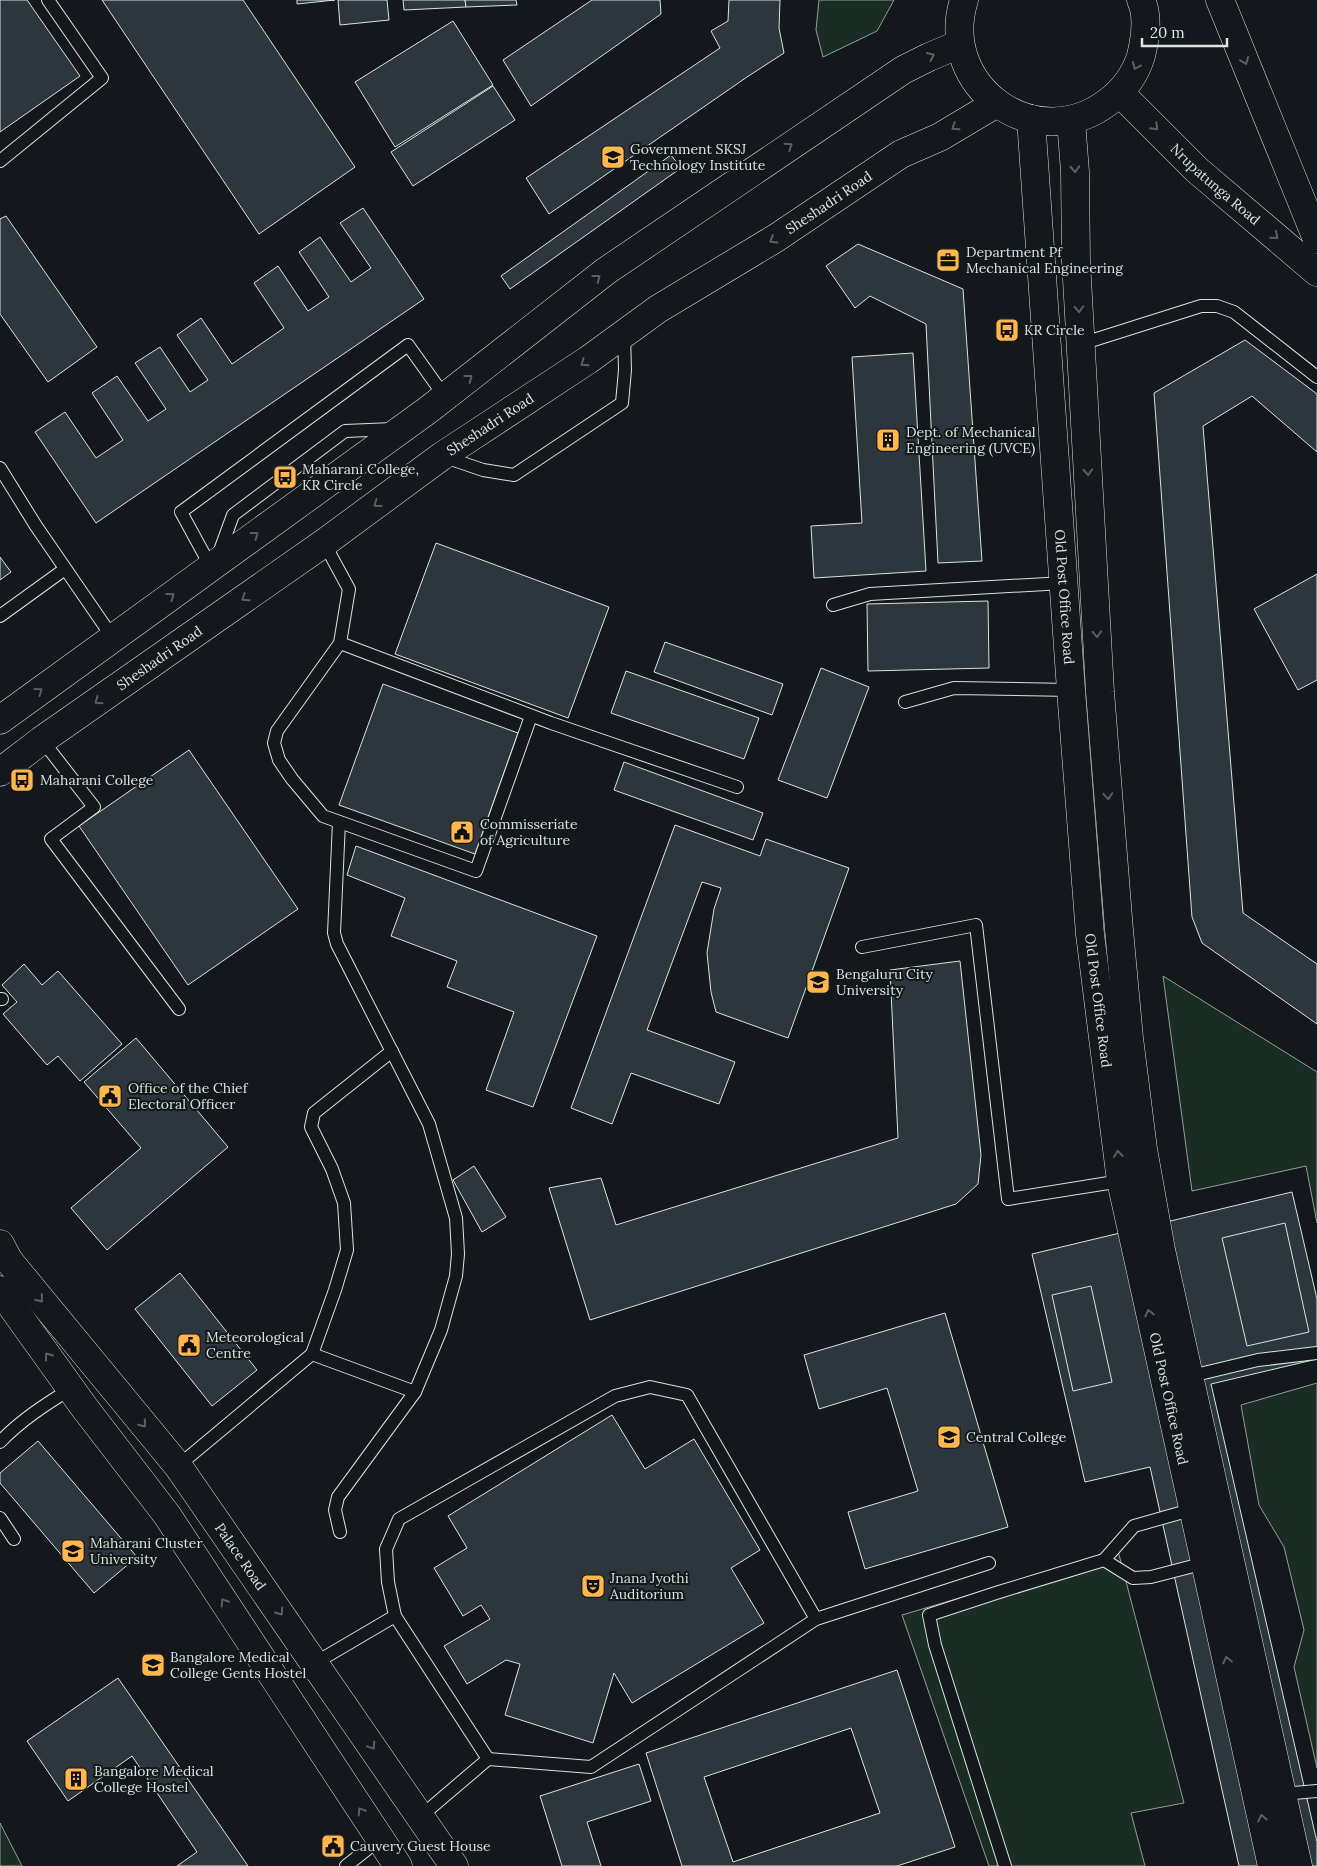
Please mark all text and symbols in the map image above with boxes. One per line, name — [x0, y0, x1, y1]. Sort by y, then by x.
scale bar — [1142, 15, 1227, 47]
text: 20 m — [1150, 23, 1185, 42]
one-way arrow — [926, 52, 935, 63]
one-way arrow — [1239, 56, 1249, 65]
one-way arrow — [1132, 61, 1143, 70]
one-way arrow — [951, 121, 960, 131]
one-way arrow — [1149, 121, 1158, 130]
place label: Government SKSJ Technology Institute — [630, 140, 766, 174]
street label: Nrupatunga Road — [1167, 140, 1264, 229]
one-way arrow — [784, 143, 793, 152]
school or university icon: Government SKSJ Technology Institute — [600, 144, 626, 170]
one-way arrow — [1069, 165, 1080, 173]
street label: Sheshadri Road — [782, 167, 876, 238]
one-way arrow — [1269, 230, 1278, 239]
one-way arrow — [769, 234, 778, 244]
place label: Department Pf Mechanical Engineering — [966, 243, 1123, 277]
office icon: Department Pf Mechanical Engineering — [935, 247, 961, 273]
one-way arrow — [591, 275, 600, 283]
one-way arrow — [1074, 306, 1085, 314]
bus stop icon: KR Circle — [994, 317, 1020, 343]
place label: KR Circle — [1024, 321, 1085, 339]
one-way arrow — [580, 357, 589, 366]
one-way arrow — [463, 375, 473, 384]
street label: Sheshadri Road — [443, 389, 537, 460]
place label: Dept. of Mechanical Engineering (UVCE) — [906, 423, 1036, 457]
building icon: Dept. of Mechanical Engineering (UVCE) — [875, 427, 901, 453]
place label: Maharani College, KR Circle — [302, 460, 419, 494]
bus stop icon: Maharani College, KR Circle — [272, 464, 298, 490]
one-way arrow — [1082, 468, 1093, 476]
one-way arrow — [373, 498, 383, 507]
street label: Old Post Office Road — [1051, 529, 1078, 665]
one-way arrow — [249, 532, 259, 541]
one-way arrow — [241, 592, 251, 601]
one-way arrow — [165, 593, 175, 602]
street label: Sheshadri Road — [113, 622, 206, 694]
one-way arrow — [1091, 630, 1102, 638]
one-way arrow — [34, 688, 43, 697]
one-way arrow — [94, 695, 103, 705]
bus stop icon: Maharani College — [9, 767, 35, 793]
place label: Maharani College — [40, 771, 154, 789]
one-way arrow — [1103, 792, 1114, 800]
place label: Commisseriate of Agriculture — [480, 815, 578, 849]
public building icon: Commisseriate of Agriculture — [449, 819, 475, 845]
street label: Old Post Office Road — [1081, 932, 1116, 1068]
place label: Bengaluru City University — [836, 965, 933, 999]
school or university icon: Bengaluru City University — [805, 969, 831, 995]
place label: Office of the Chief Electoral Officer — [128, 1079, 249, 1113]
public building icon: Office of the Chief Electoral Officer — [97, 1083, 123, 1109]
one-way arrow — [1113, 1150, 1124, 1158]
one-way arrow — [35, 1293, 43, 1302]
one-way arrow — [1144, 1309, 1155, 1318]
place label: Meteorological Centre — [206, 1328, 304, 1362]
street label: Old Post Office Road — [1146, 1331, 1192, 1467]
public building icon: Meteorological Centre — [176, 1332, 202, 1358]
one-way arrow — [46, 1353, 54, 1362]
one-way arrow — [138, 1418, 146, 1427]
school or university icon: Central College — [936, 1424, 962, 1450]
place label: Central College — [966, 1428, 1067, 1446]
street label: Palace Road — [211, 1519, 270, 1594]
place label: Maharani Cluster University — [90, 1534, 203, 1568]
school or university icon: Maharani Cluster University — [60, 1538, 86, 1564]
place label: Jnana Jyothi Auditorium — [609, 1569, 689, 1603]
theatre icon: Jnana Jyothi Auditorium — [580, 1573, 606, 1599]
one-way arrow — [221, 1598, 230, 1608]
one-way arrow — [274, 1607, 283, 1616]
place label: Bangalore Medical College Gents Hostel — [170, 1648, 307, 1682]
school or university icon: Bangalore Medical College Gents Hostel — [140, 1652, 166, 1678]
one-way arrow — [1222, 1655, 1233, 1664]
one-way arrow — [366, 1741, 375, 1750]
place label: Bangalore Medical College Hostel — [94, 1762, 214, 1796]
building icon: Bangalore Medical College Hostel — [63, 1766, 89, 1792]
one-way arrow — [358, 1807, 368, 1816]
one-way arrow — [1257, 1814, 1267, 1823]
public building icon: Cauvery Guest House — [320, 1833, 346, 1859]
place label: Cauvery Guest House — [350, 1837, 491, 1855]

